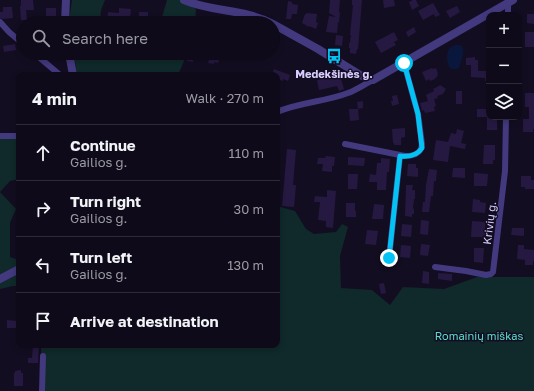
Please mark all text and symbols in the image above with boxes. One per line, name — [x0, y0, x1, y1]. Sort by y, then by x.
map controls — [486, 12, 522, 120]
button: + — [486, 12, 522, 48]
search box — [16, 16, 280, 60]
icon: search — [30, 27, 52, 49]
text: Search here — [62, 29, 148, 47]
bus stop icon: Medekšinės g. — [325, 47, 343, 65]
button: − — [486, 48, 522, 84]
route start — [395, 54, 413, 72]
place label: Medekšinės g. — [295, 67, 373, 80]
button: layers — [486, 84, 522, 120]
text: 4 min — [32, 88, 77, 109]
text: Walk · 270 m — [186, 90, 264, 106]
text: Continue — [70, 136, 136, 154]
icon: ahead — [32, 142, 54, 164]
text: 110 m — [229, 145, 264, 161]
text: Gailios g. — [70, 154, 127, 170]
text: Turn right — [70, 192, 141, 210]
icon: right — [32, 198, 54, 220]
text: 30 m — [234, 201, 264, 217]
street label: Krivių g. — [480, 201, 498, 245]
text: Gailios g. — [70, 210, 127, 226]
text: Turn left — [70, 248, 132, 266]
route end — [380, 249, 398, 267]
icon: left — [32, 254, 54, 276]
text: 130 m — [227, 257, 264, 273]
text: Gailios g. — [70, 266, 127, 282]
icon: arrive — [32, 310, 54, 332]
text: Arrive at destination — [70, 312, 219, 330]
park label: Romainių miškas — [435, 329, 523, 342]

